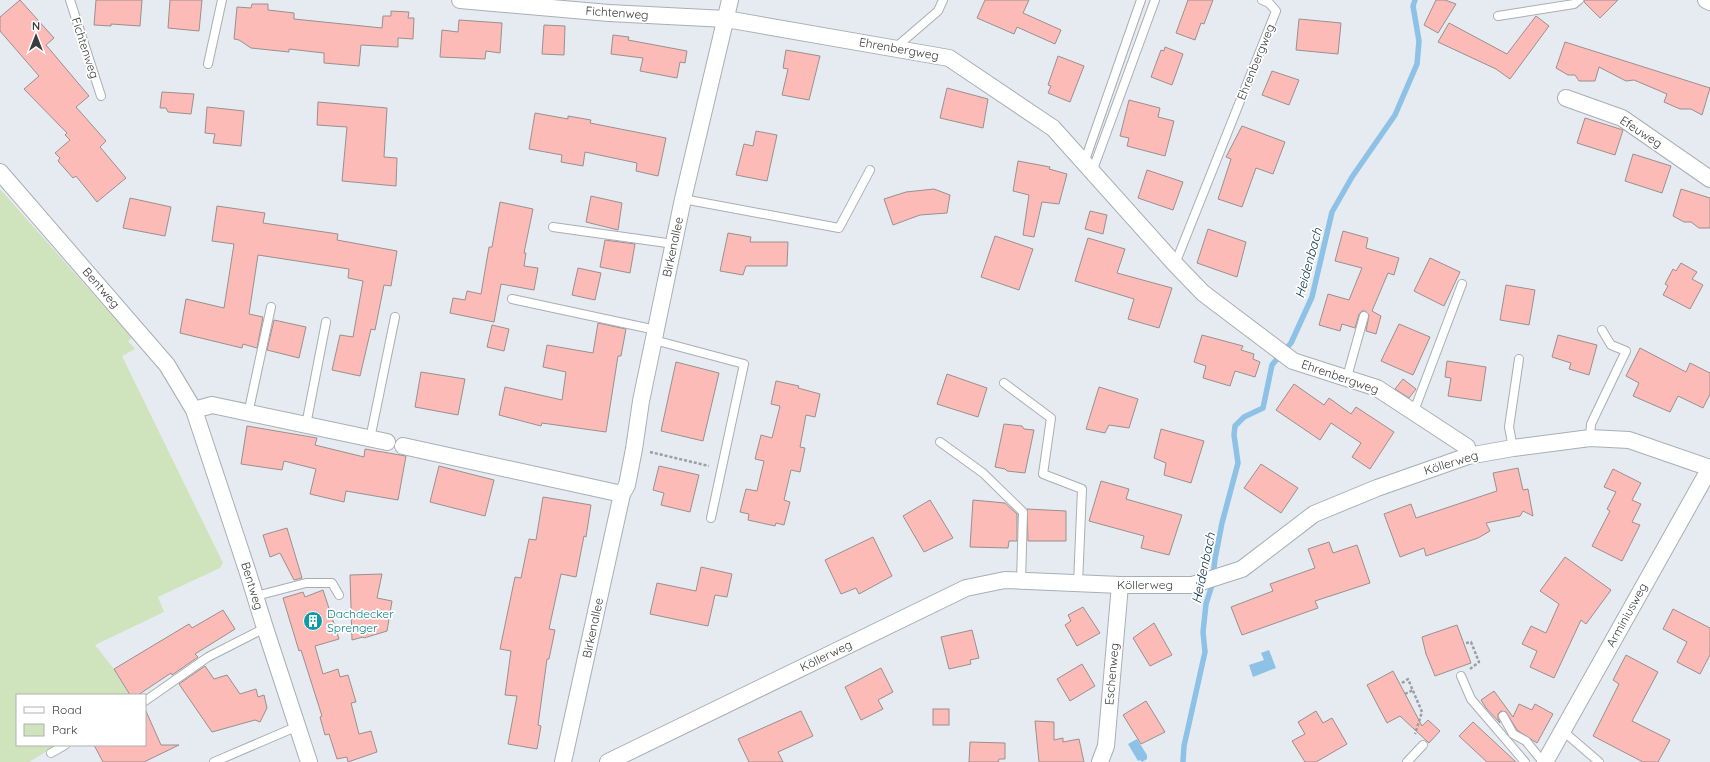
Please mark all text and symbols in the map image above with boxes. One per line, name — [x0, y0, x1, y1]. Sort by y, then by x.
street label: Fichtenweg — [585, 3, 649, 22]
street label: Fichtenweg — [69, 15, 102, 80]
north arrow — [16, 16, 56, 56]
text: N — [32, 19, 40, 33]
street label: Ehrenbergweg — [1233, 21, 1278, 102]
street label: Ehrenbergweg — [858, 34, 940, 63]
street label: Efeuweg — [1617, 112, 1665, 151]
street label: Birkenallee — [659, 215, 686, 278]
water label: Heidenbach — [1291, 226, 1325, 300]
street label: Bentweg — [80, 264, 123, 311]
street label: Ehrenbergweg — [1299, 356, 1381, 397]
street label: Köllerweg — [1422, 447, 1480, 478]
water label: Heidenbach — [1188, 530, 1218, 605]
street label: Bentweg — [238, 560, 267, 612]
street label: Köllerweg — [1117, 577, 1173, 592]
street label: Arminiusweg — [1603, 580, 1650, 649]
street label: Birkenallee — [579, 596, 606, 659]
place label: Dachdecker Sprenger — [327, 606, 394, 635]
building icon: Dachdecker Sprenger — [302, 610, 324, 632]
street label: Köllerweg — [797, 637, 854, 675]
street label: Eschenweg — [1101, 642, 1122, 706]
legend — [16, 694, 146, 746]
text: Road — [52, 702, 82, 717]
text: Park — [52, 722, 77, 737]

